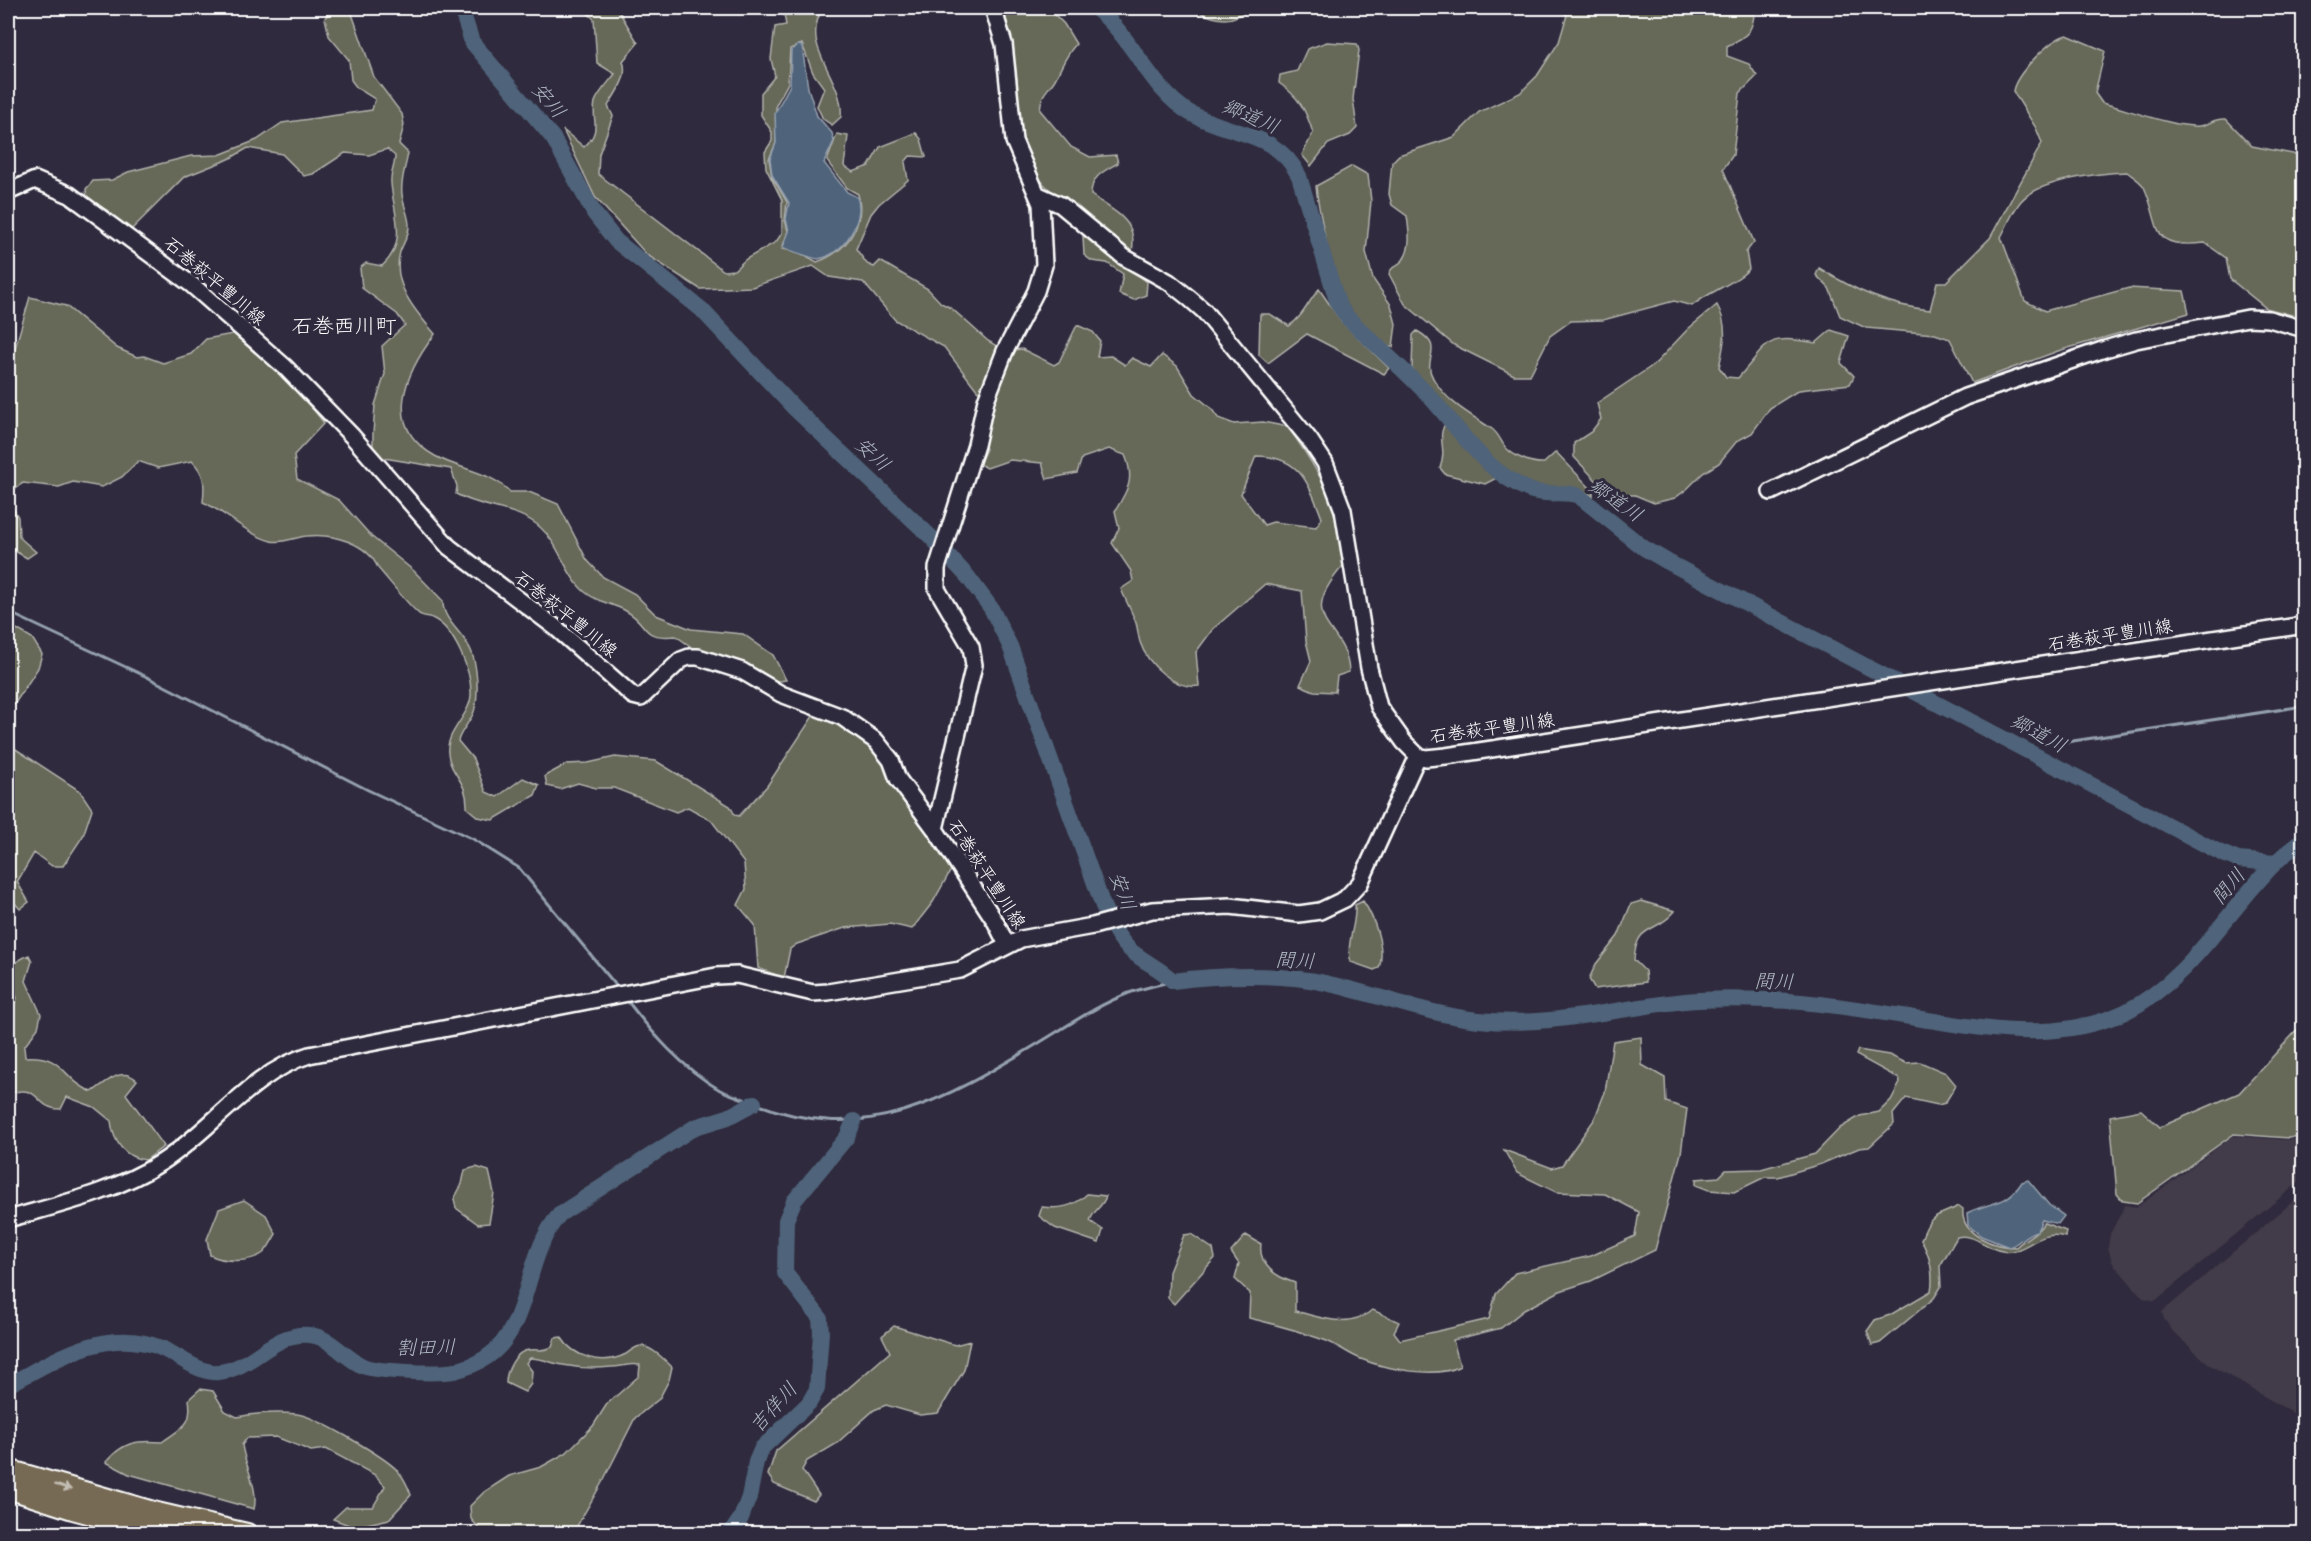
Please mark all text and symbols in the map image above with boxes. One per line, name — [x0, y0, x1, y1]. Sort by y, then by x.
water label: 安川 — [527, 76, 573, 123]
water label: 郷道川 — [1219, 91, 1284, 139]
street label: 石巻萩平豊川線 — [160, 231, 272, 330]
district label: 石巻西川町 — [292, 311, 397, 338]
water label: 安川 — [850, 430, 897, 476]
water label: 郷道川 — [1584, 472, 1649, 527]
street label: 石巻萩平豊川線 — [510, 564, 623, 662]
street label: 石巻萩平豊川線 — [2046, 612, 2174, 656]
street label: 石巻萩平豊川線 — [1428, 706, 1556, 748]
water label: 郷道川 — [2007, 707, 2072, 758]
street label: 石巻萩平豊川線 — [943, 814, 1032, 933]
water label: 間川 — [2204, 862, 2250, 909]
water label: 安川 — [1105, 867, 1143, 914]
water label: 間川 — [1274, 945, 1316, 973]
water label: 間川 — [1754, 966, 1794, 994]
water label: 割田川 — [396, 1332, 456, 1360]
water label: 吉佯川 — [743, 1375, 802, 1437]
one-way arrow — [55, 1483, 73, 1492]

